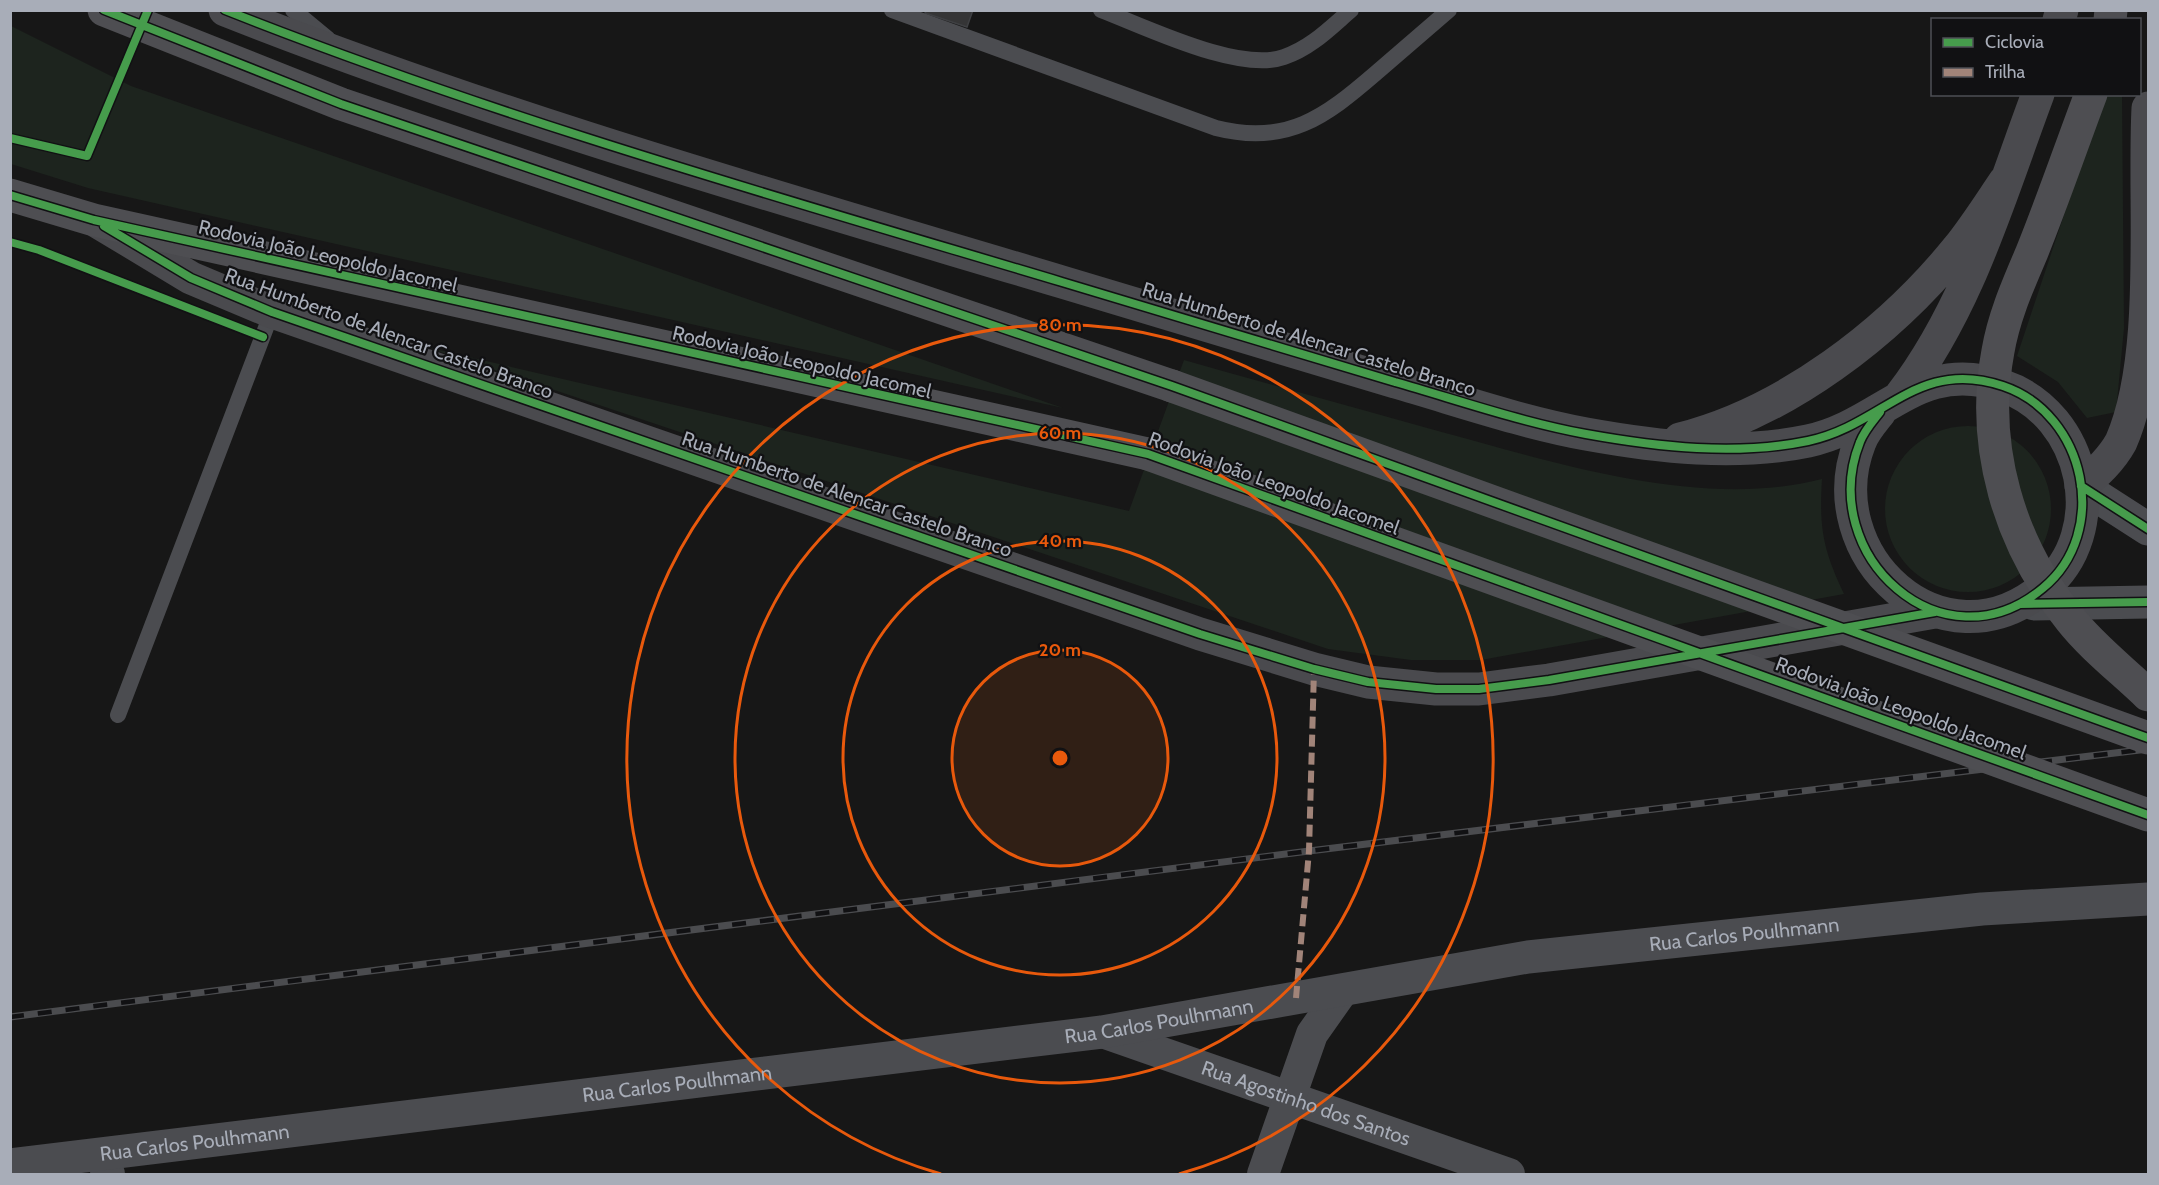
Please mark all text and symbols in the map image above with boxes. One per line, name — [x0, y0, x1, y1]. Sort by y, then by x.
legend — [1931, 18, 2141, 96]
text: Ciclovia — [1985, 31, 2044, 53]
text: Trilha — [1985, 61, 2026, 83]
street label: Rodovia João Leopoldo Jacomel — [196, 214, 460, 298]
street label: Rua Humberto de Alencar Castelo Branco — [222, 262, 556, 404]
street label: Rua Humberto de Alencar Castelo Branco — [1139, 277, 1479, 401]
text: 80 m — [1038, 314, 1082, 336]
street label: Rodovia João Leopoldo Jacomel — [670, 320, 934, 404]
text: 60 m — [1039, 422, 1081, 444]
street label: Rua Humberto de Alencar Castelo Branco — [679, 426, 1015, 562]
street label: Rodovia João Leopoldo Jacomel — [1145, 426, 1403, 540]
text: 40 m — [1038, 530, 1082, 552]
text: 20 m — [1039, 639, 1081, 661]
street label: Rodovia João Leopoldo Jacomel — [1772, 651, 2030, 765]
centre of rings — [1050, 748, 1070, 768]
street label: Rua Carlos Poulhmann — [1648, 912, 1840, 956]
street label: Rua Carlos Poulhmann — [1063, 994, 1255, 1048]
street label: Rua Agostinho dos Santos — [1198, 1056, 1414, 1151]
street label: Rua Carlos Poulhmann — [581, 1060, 773, 1107]
street label: Rua Carlos Poulhmann — [98, 1119, 291, 1166]

